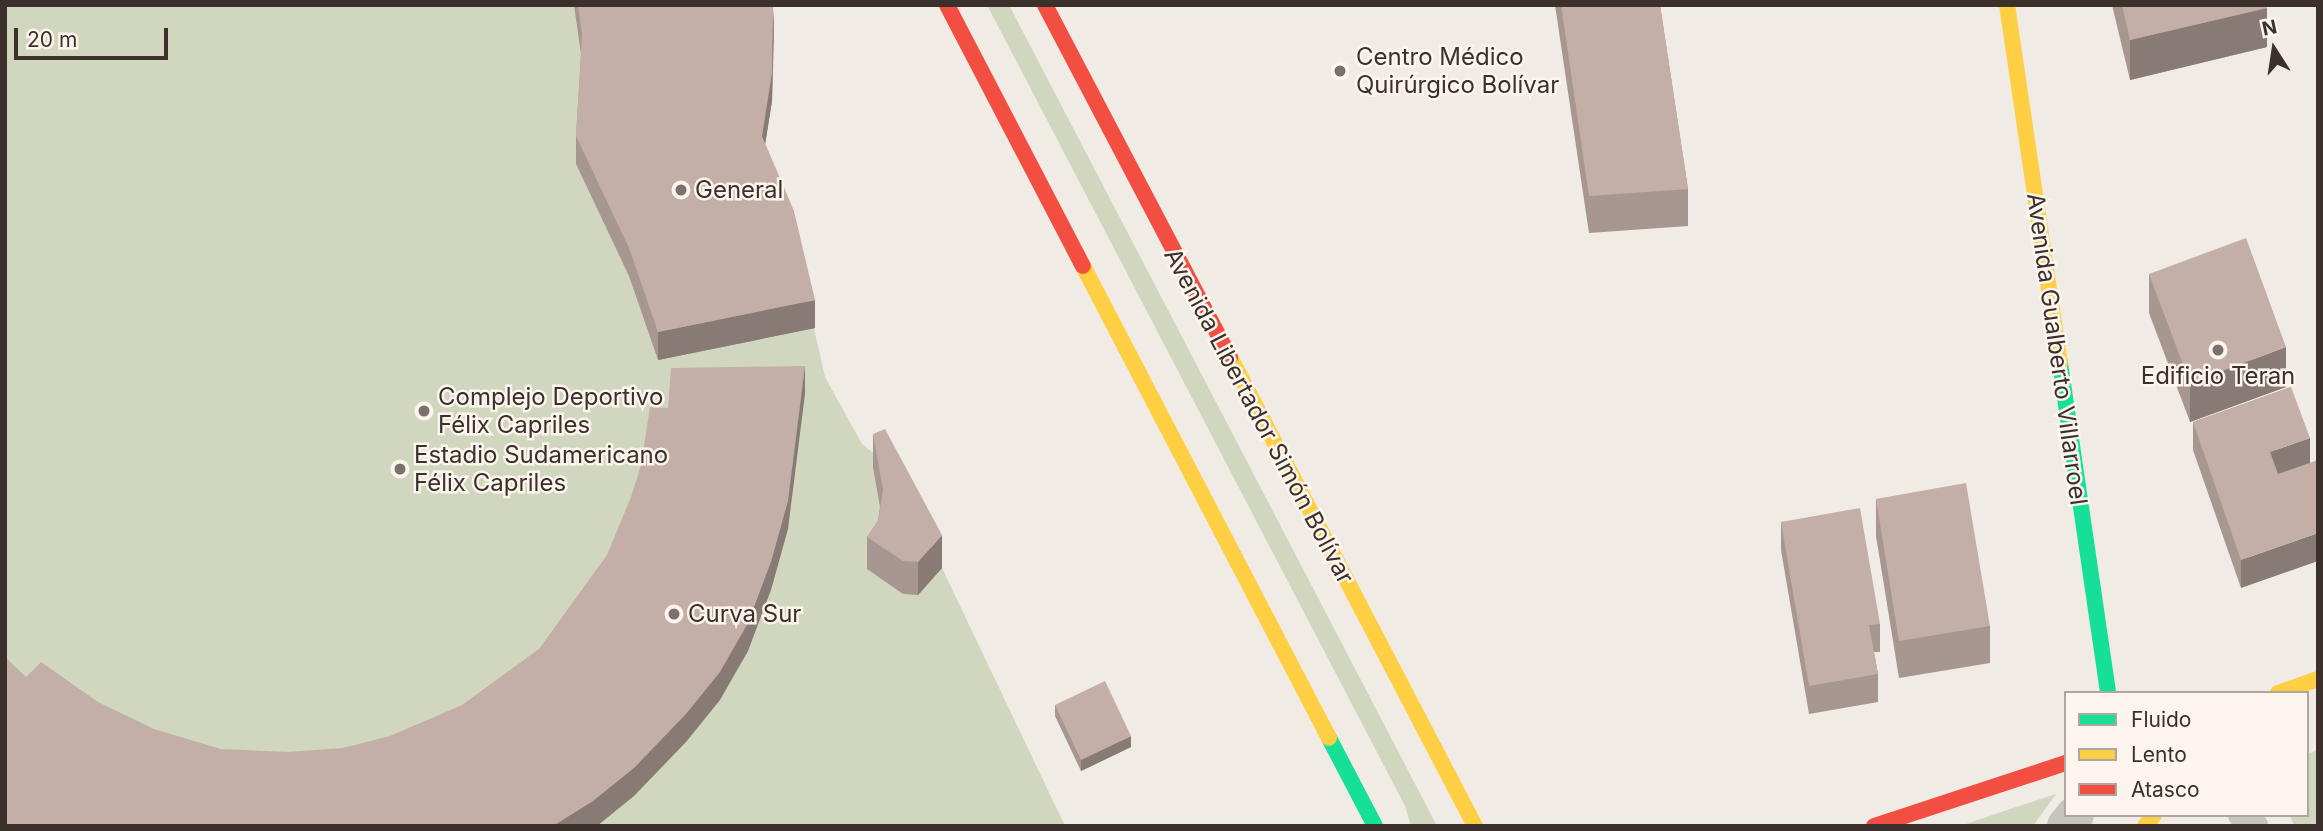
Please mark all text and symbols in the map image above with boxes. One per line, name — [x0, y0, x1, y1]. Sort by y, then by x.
scale bar — [18, 14, 172, 58]
north arrow — [2239, 14, 2309, 84]
text: N — [2260, 15, 2279, 41]
text: 20 m — [27, 27, 77, 52]
place label: Centro Médico Quirúrgico Bolívar — [1356, 43, 1559, 99]
marker: Centro Médico Quirúrgico Bolívar — [1330, 61, 1350, 81]
place label: General — [695, 176, 783, 204]
marker: General — [673, 182, 689, 198]
street label: Avenida Gualberto Villarroel — [2021, 191, 2093, 507]
street label: Avenida Libertador Simón Bolívar — [1158, 243, 1360, 589]
marker: Edificio Teran — [2210, 342, 2226, 358]
place label: Edificio Teran — [2141, 362, 2295, 390]
place label: Complejo Deportivo Félix Capriles — [438, 383, 663, 439]
marker: Complejo Deportivo Félix Capriles — [416, 403, 432, 419]
place label: Estadio Sudamericano Félix Capriles — [414, 441, 668, 497]
marker: Estadio Sudamericano Félix Capriles — [392, 461, 408, 477]
place label: Curva Sur — [688, 600, 801, 628]
marker: Curva Sur — [666, 606, 682, 622]
legend — [2064, 691, 2309, 817]
text: Fluido — [2131, 707, 2191, 732]
text: Lento — [2131, 742, 2187, 767]
text: Atasco — [2131, 777, 2200, 802]

